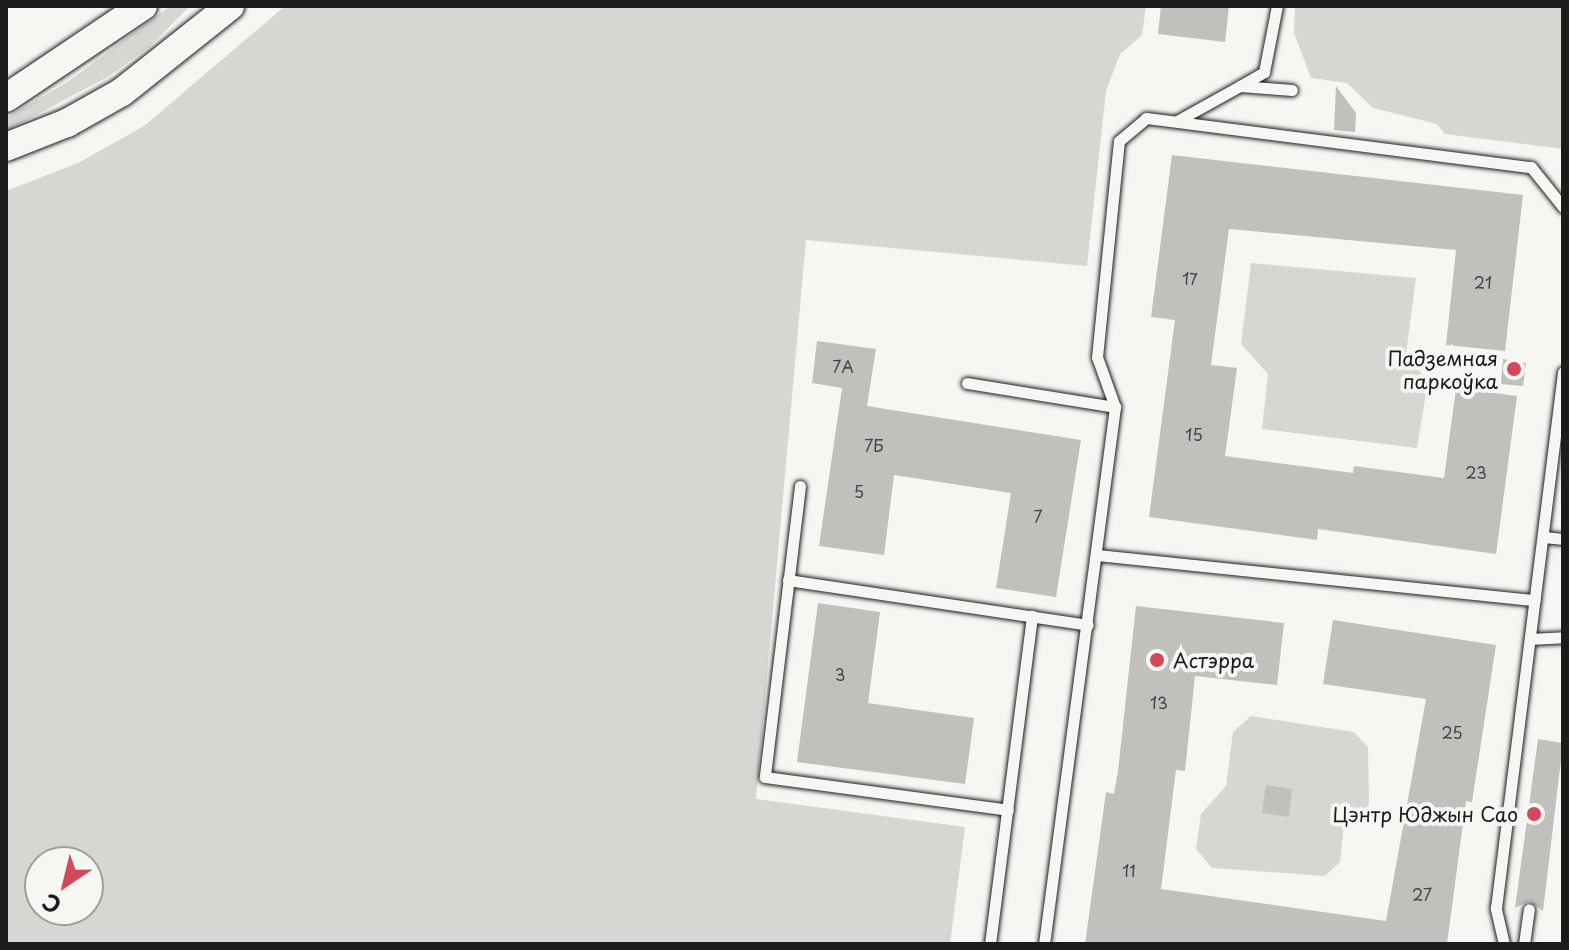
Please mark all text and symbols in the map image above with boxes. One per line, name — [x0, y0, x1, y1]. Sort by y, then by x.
house number: 17 — [1182, 268, 1198, 288]
house number: 21 — [1474, 272, 1492, 292]
place label: Падземная паркоўка — [1388, 346, 1498, 393]
house number: 7А — [832, 356, 854, 376]
marker: Падземная паркоўка — [1505, 360, 1523, 378]
house number: 15 — [1185, 424, 1203, 444]
house number: 7Б — [864, 435, 884, 455]
house number: 23 — [1465, 462, 1487, 482]
house number: 5 — [854, 481, 864, 501]
house number: 7 — [1033, 506, 1043, 526]
place label: Астэрра — [1173, 648, 1254, 672]
marker: Астэрра — [1148, 651, 1166, 669]
house number: 3 — [835, 664, 845, 684]
house number: 13 — [1150, 692, 1168, 712]
house number: 25 — [1441, 722, 1463, 742]
place label: Цэнтр Юджын Сао — [1329, 802, 1518, 826]
marker: Цэнтр Юджын Сао — [1525, 805, 1543, 823]
north arrow — [24, 846, 104, 926]
house number: 11 — [1122, 860, 1136, 880]
house number: 27 — [1412, 884, 1432, 904]
text: С — [35, 886, 67, 923]

